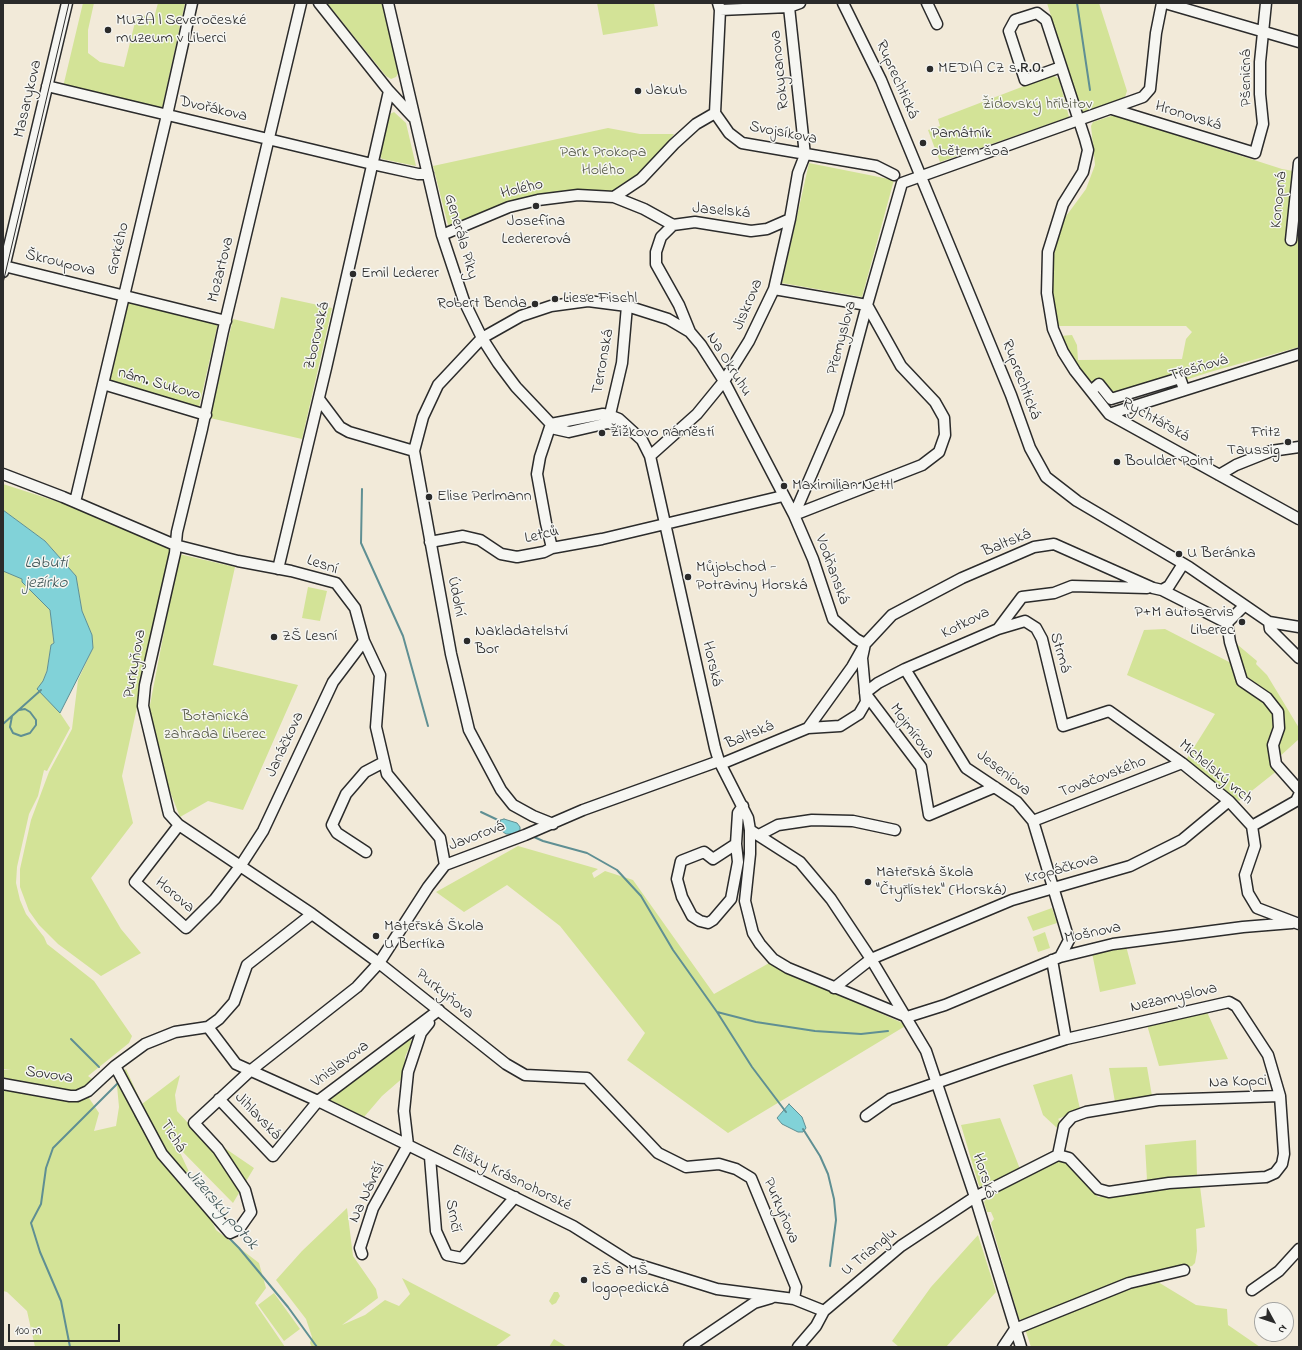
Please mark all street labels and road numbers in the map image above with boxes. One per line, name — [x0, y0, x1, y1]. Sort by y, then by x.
street label: Rokycanova — [767, 29, 795, 111]
street label: Ruprechtická — [870, 38, 922, 122]
street label: Pšeničná — [1237, 49, 1257, 107]
street label: Masarykova — [11, 58, 47, 140]
street label: Dvořákova — [177, 93, 249, 127]
street label: Hronovská — [1153, 98, 1223, 136]
street label: Svojsíkova — [747, 118, 819, 150]
street label: Konopná — [1267, 171, 1293, 229]
street label: Holého — [499, 176, 545, 204]
street label: Generála Píky — [439, 192, 481, 282]
street label: Jaselská — [691, 200, 751, 224]
street label: Gorkého — [103, 221, 135, 277]
street label: Mozartova — [205, 235, 239, 305]
street label: Škroupova — [23, 246, 97, 282]
street label: Jiskrova — [730, 276, 768, 334]
street label: Přemyslova — [824, 299, 862, 377]
street label: Zborovská — [301, 300, 335, 372]
street label: Terronská — [589, 328, 619, 396]
street label: Na Okruhu — [701, 329, 755, 401]
street label: Ruprechtická — [996, 337, 1044, 423]
street label: Třešňová — [1168, 351, 1230, 387]
street label: nám. Sukovo — [116, 364, 202, 406]
street label: Rychtářská — [1118, 395, 1192, 447]
street label: Letců — [523, 523, 561, 549]
street label: Baltská — [980, 526, 1034, 562]
street label: Vodňanská — [810, 533, 852, 607]
street label: Lesní — [304, 552, 340, 580]
street label: Údolní — [442, 575, 468, 619]
street label: Kotkova — [939, 604, 993, 644]
street label: Purkyňova — [121, 628, 151, 700]
street label: Strmá — [1044, 631, 1074, 675]
street label: Horská — [696, 640, 726, 688]
street label: Mojmírova — [884, 700, 938, 764]
street label: Janáčkova — [263, 709, 309, 781]
street label: Baltská — [723, 717, 777, 755]
street label: Michelský vrch — [1174, 736, 1256, 810]
street label: Jeseniova — [972, 747, 1034, 801]
street label: Tovačovského — [1057, 753, 1149, 803]
street label: Javorová — [446, 818, 508, 856]
street label: Kropáčkova — [1023, 850, 1101, 890]
street label: Horova — [150, 874, 198, 918]
street label: Mošnova — [1063, 919, 1123, 949]
street label: Purkyňova — [411, 966, 477, 1024]
street label: Nezamyslova — [1129, 980, 1219, 1018]
street label: Vnislavova — [308, 1037, 374, 1093]
street label: Sovova — [24, 1063, 74, 1089]
street label: Na Kopci — [1209, 1072, 1267, 1094]
street label: Jihlavská — [230, 1089, 284, 1145]
street label: Tichá — [155, 1117, 189, 1157]
street label: Elišky Krásnohorské — [448, 1142, 574, 1216]
street label: Horská — [967, 1151, 999, 1201]
street label: Na Návrší — [346, 1160, 390, 1226]
street label: Purkyňova — [758, 1175, 802, 1247]
street label: Srnčí — [440, 1198, 464, 1234]
street label: U Trianglu — [838, 1225, 902, 1281]

